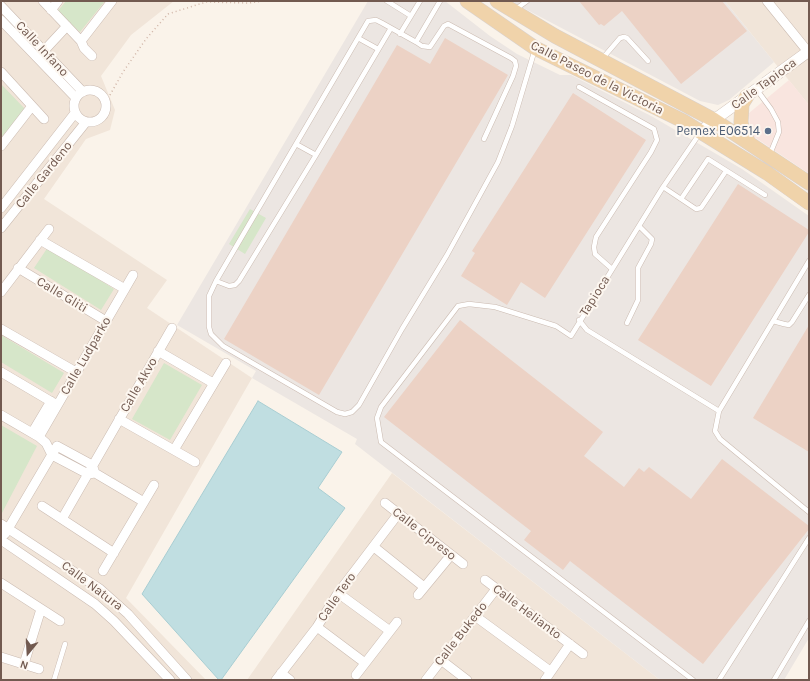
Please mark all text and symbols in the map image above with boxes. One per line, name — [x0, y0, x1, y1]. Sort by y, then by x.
street label: Calle Infano — [12, 18, 72, 80]
street label: Calle Paseo de la Victoria — [528, 38, 666, 118]
street label: Calle Tapioca — [728, 55, 800, 113]
place label: Pemex E06514 — [676, 123, 760, 139]
marker: Pemex E06514 — [763, 126, 773, 136]
street label: Calle Gardeno — [12, 138, 76, 212]
street label: Tapioca — [576, 273, 614, 319]
street label: Calle Gliti — [34, 274, 90, 316]
street label: Calle Ludparko — [57, 314, 115, 398]
street label: Calle Akvo — [117, 355, 161, 415]
street label: Calle Cipreso — [389, 504, 459, 564]
street label: Calle Natura — [58, 558, 126, 614]
street label: Calle Tero — [314, 570, 360, 624]
street label: Calle Helianto — [490, 581, 564, 643]
street label: Calle Bukedo — [431, 599, 491, 669]
north arrow — [8, 633, 48, 673]
text: N — [18, 657, 30, 672]

